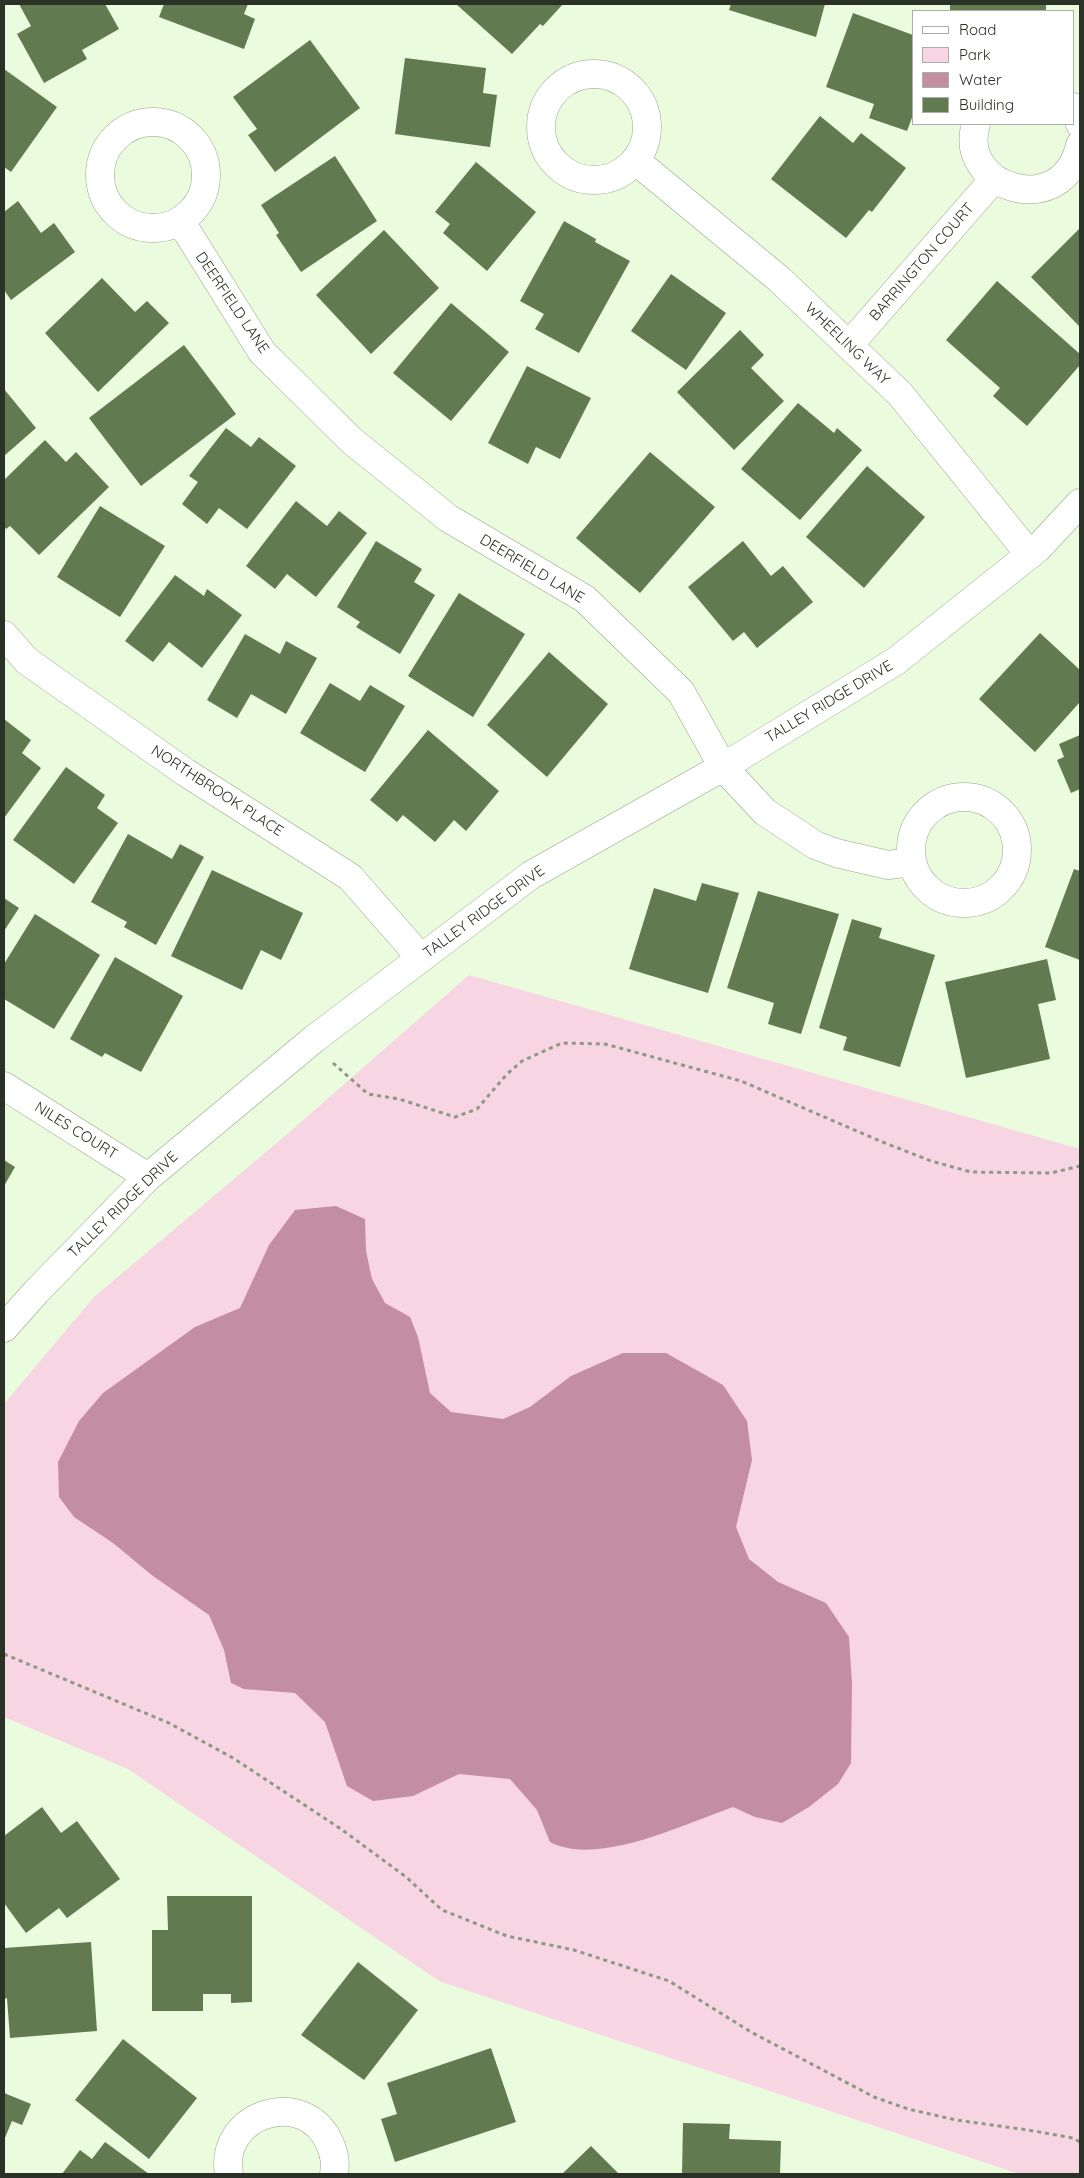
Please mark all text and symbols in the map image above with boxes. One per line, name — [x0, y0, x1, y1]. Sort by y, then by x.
legend — [912, 10, 1074, 125]
text: Road — [959, 20, 996, 39]
text: Park — [959, 45, 991, 64]
text: Water — [959, 70, 1002, 89]
text: Building — [959, 95, 1014, 114]
street label: BARRINGTON COURT — [866, 199, 978, 325]
street label: DEERFIELD LANE — [191, 249, 273, 357]
street label: WHEELING WAY — [801, 299, 893, 389]
street label: DEERFIELD LANE — [477, 531, 587, 607]
street label: TALLEY RIDGE DRIVE — [762, 657, 896, 747]
street label: NORTHBROOK PLACE — [148, 742, 286, 840]
street label: TALLEY RIDGE DRIVE — [420, 862, 548, 962]
street label: NILES COURT — [31, 1098, 121, 1164]
street label: TALLEY RIDGE DRIVE — [64, 1148, 182, 1262]

